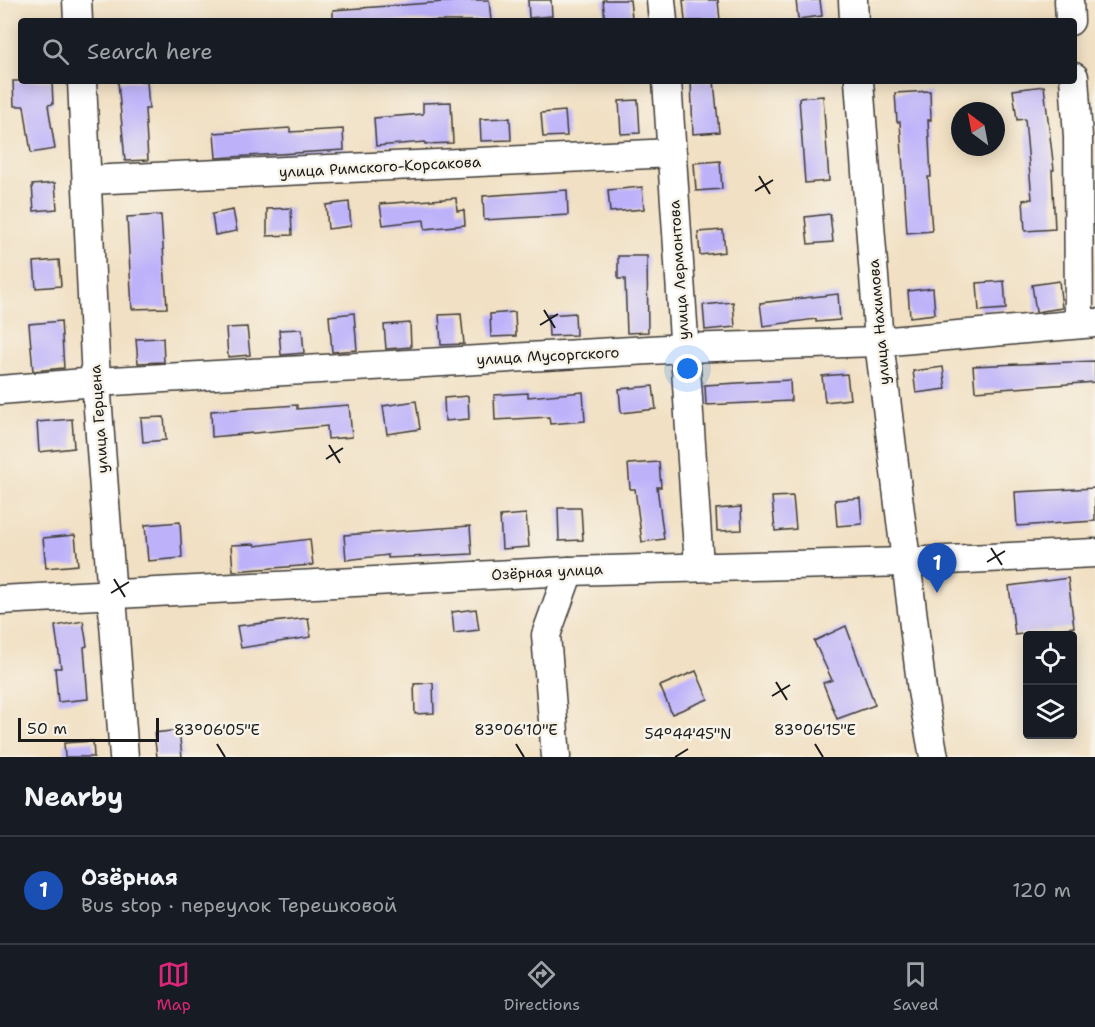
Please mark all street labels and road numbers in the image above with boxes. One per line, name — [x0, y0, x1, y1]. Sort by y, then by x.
street label: улица Римского-Корсакова — [278, 152, 482, 182]
street label: улица Лермонтова — [664, 199, 694, 341]
street label: улица Нахимова — [863, 258, 894, 386]
street label: улица Мусоргского — [476, 342, 620, 370]
street label: улица Герцена — [85, 363, 113, 474]
street label: Озёрная улица — [491, 559, 604, 585]

